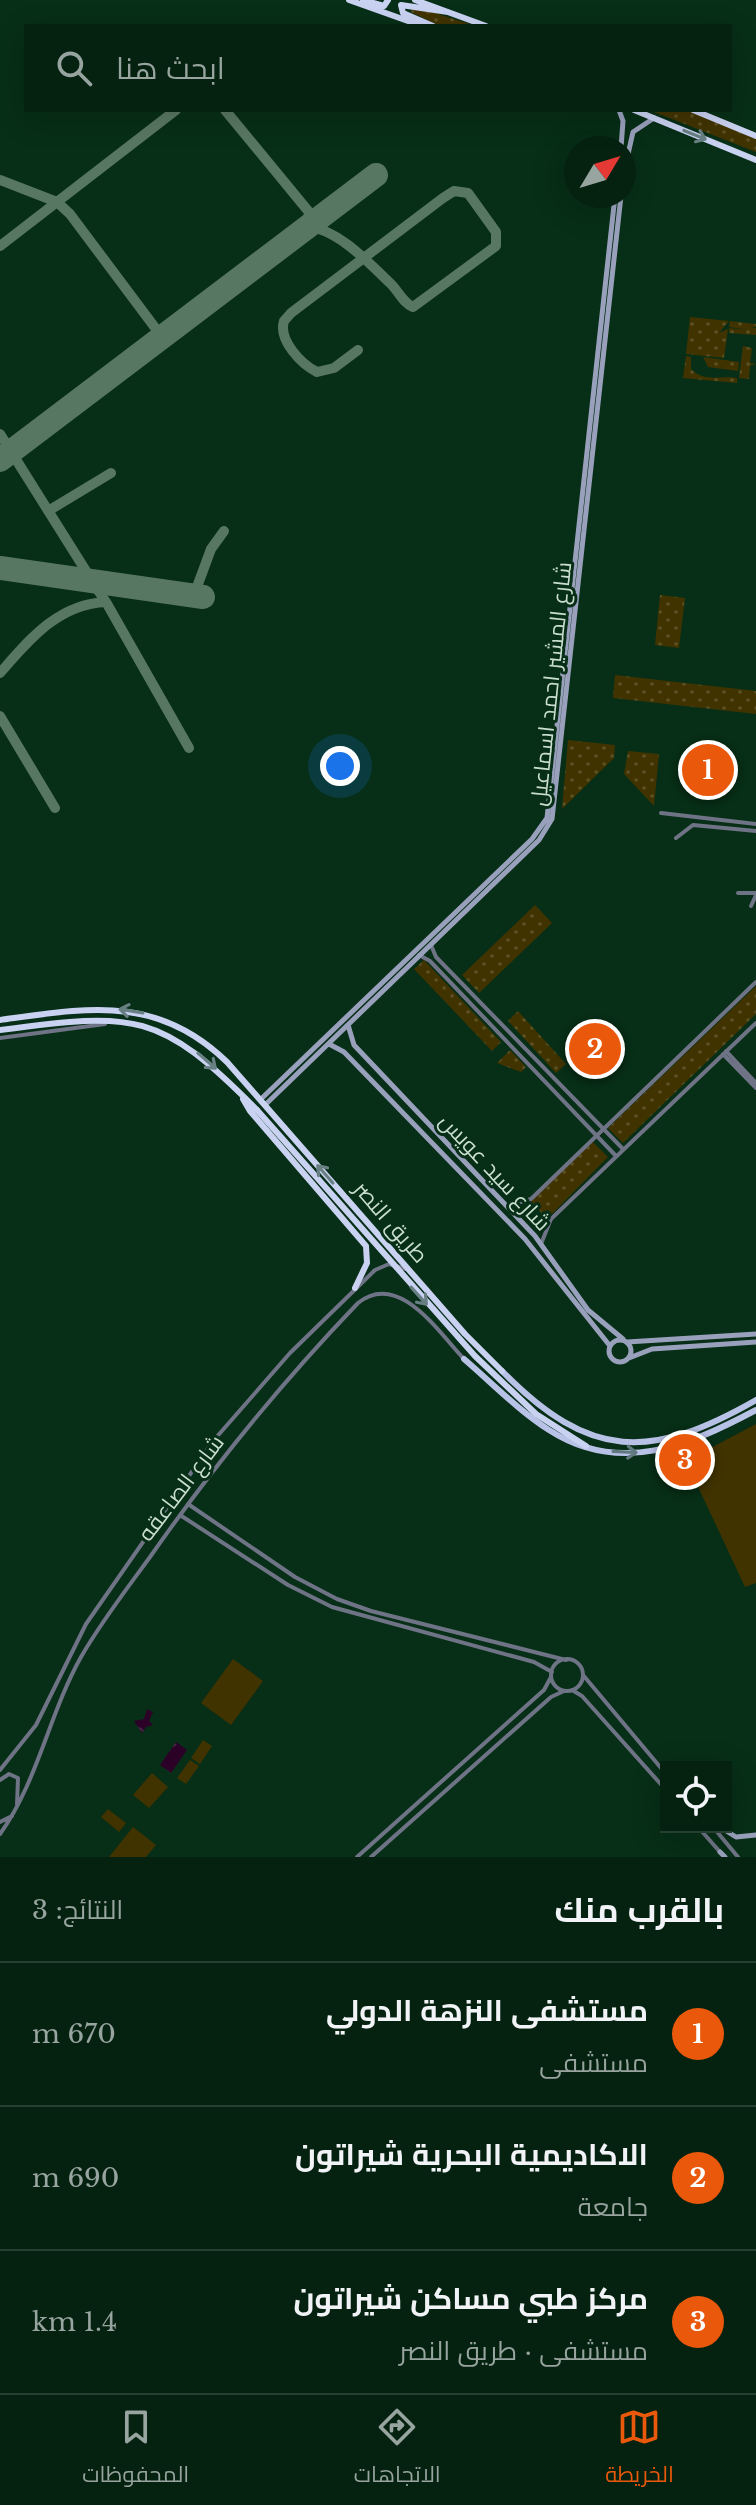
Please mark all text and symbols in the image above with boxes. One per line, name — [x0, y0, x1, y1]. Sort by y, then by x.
search box — [24, 24, 732, 112]
icon: search — [52, 46, 96, 90]
text: ابحث هنا — [116, 50, 225, 87]
one-way arrow — [682, 129, 707, 143]
north arrow — [564, 136, 636, 208]
street label: شارع المشير احمد اسماعيل — [525, 561, 578, 808]
pin: 1 — [682, 740, 734, 800]
your location — [320, 746, 360, 786]
one-way arrow — [118, 1003, 144, 1018]
pin: 2 — [569, 1019, 621, 1079]
one-way arrow — [196, 1052, 216, 1070]
street label: شارع سيد عويس — [433, 1108, 556, 1237]
one-way arrow — [316, 1164, 334, 1184]
street label: طريق النصر — [347, 1174, 434, 1268]
one-way arrow — [410, 1285, 428, 1305]
street label: شارع الصاعقه — [132, 1430, 230, 1547]
pin: 3 — [659, 1430, 711, 1490]
one-way arrow — [611, 1444, 638, 1459]
map controls — [660, 1761, 732, 1833]
button: locate — [660, 1761, 732, 1833]
text: بالقرب منك — [555, 1889, 724, 1931]
text: النتائج: 3 — [32, 1894, 123, 1926]
text: مستشفى النزهة الدولي — [326, 1992, 648, 2029]
text: 670 m — [32, 2018, 116, 2050]
text: 1 — [692, 2018, 704, 2050]
text: مستشفى — [539, 2047, 648, 2079]
text: الاكاديمية البحرية شيراتون — [295, 2136, 648, 2173]
text: 690 m — [32, 2162, 119, 2194]
text: 2 — [690, 2162, 706, 2194]
text: جامعة — [578, 2191, 648, 2223]
text: مركز طبي مساكن شيراتون — [293, 2280, 648, 2317]
text: 1.4 km — [32, 2306, 117, 2338]
text: 3 — [690, 2306, 706, 2338]
text: مستشفى · طريق النصر — [399, 2335, 648, 2367]
tab: المحفوظات — [82, 2405, 189, 2495]
tab: الاتجاهات — [354, 2405, 441, 2495]
tab: الخريطة — [605, 2405, 674, 2495]

